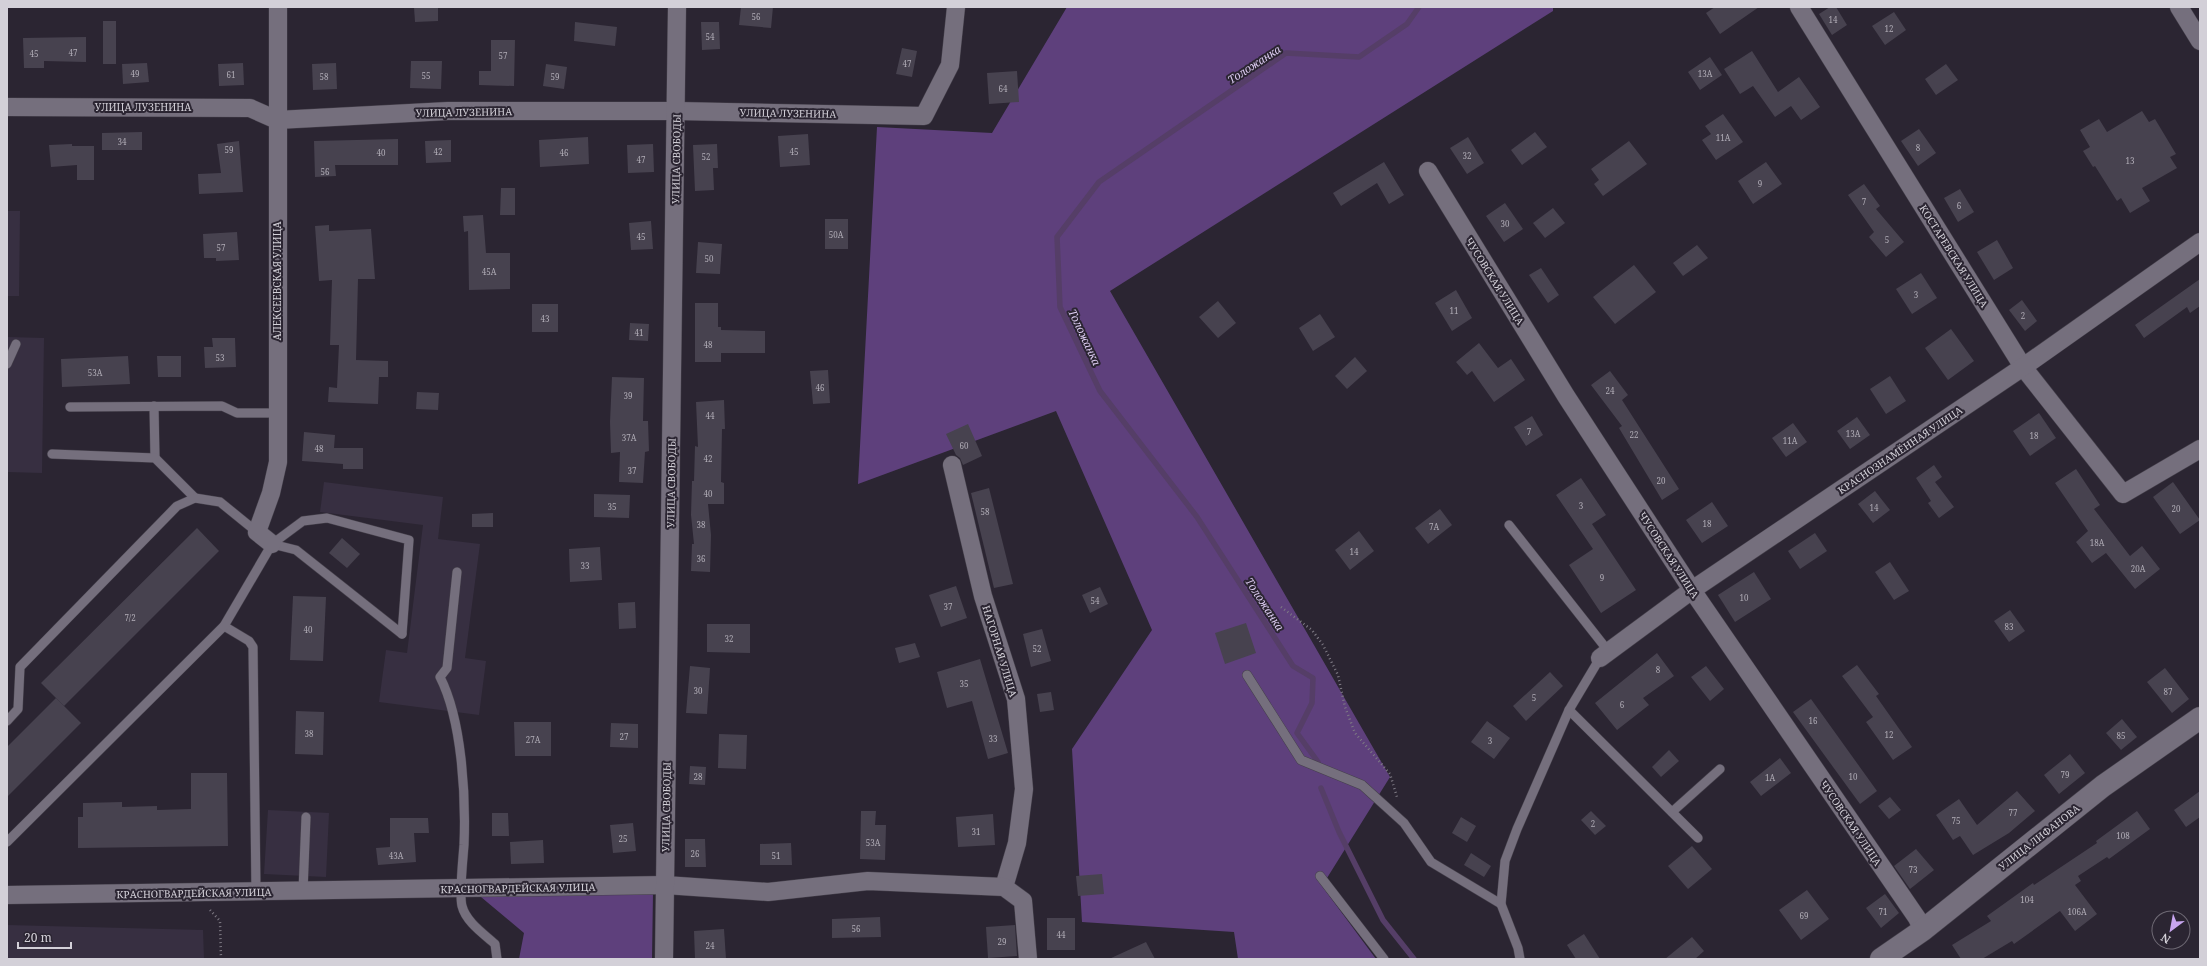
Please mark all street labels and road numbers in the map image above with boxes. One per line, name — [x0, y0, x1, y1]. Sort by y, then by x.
street label: УЛИЦА ЛУЗЕНИНА — [95, 100, 192, 114]
street label: УЛИЦА ЛУЗЕНИНА — [416, 104, 513, 120]
street label: УЛИЦА ЛУЗЕНИНА — [740, 105, 837, 121]
street label: УЛИЦА СВОБОДЫ — [668, 114, 684, 204]
street label: КОСТАРЕВСКАЯ УЛИЦА — [1917, 202, 1992, 311]
street label: АЛЕКСЕЕВСКАЯ УЛИЦА — [270, 220, 284, 341]
street label: ЧУСОВСКАЯ УЛИЦА — [1462, 235, 1528, 328]
street label: КРАСНОЗНАМЁННАЯ УЛИЦА — [1835, 402, 1966, 497]
street label: УЛИЦА СВОБОДЫ — [663, 438, 679, 528]
street label: ЧУСОВСКАЯ УЛИЦА — [1636, 509, 1703, 602]
street label: НАГОРНАЯ УЛИЦА — [979, 603, 1021, 699]
street label: УЛИЦА СВОБОДЫ — [658, 762, 674, 852]
street label: ЧУСОВСКАЯ УЛИЦА — [1817, 777, 1885, 869]
street label: УЛИЦА ЛИФАНОВА — [1996, 800, 2083, 873]
street label: КРАСНОГВАРДЕЙСКАЯ УЛИЦА — [440, 880, 597, 896]
street label: КРАСНОГВАРДЕЙСКАЯ УЛИЦА — [116, 885, 273, 901]

